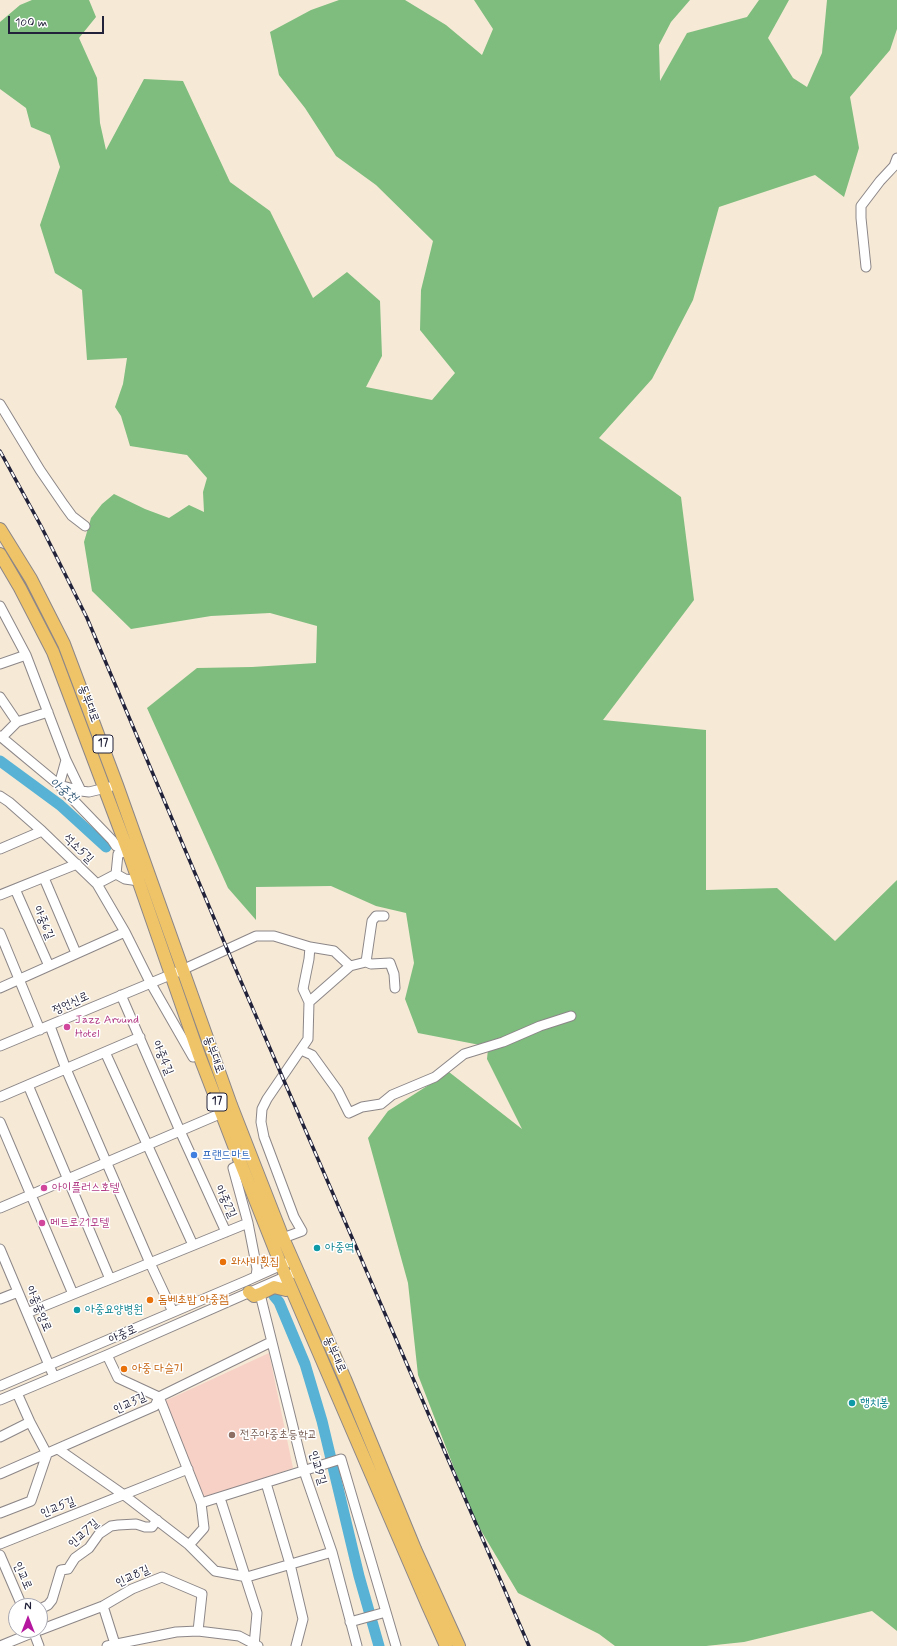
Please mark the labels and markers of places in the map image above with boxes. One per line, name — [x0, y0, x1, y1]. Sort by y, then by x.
place label: Jazz Around Hotel — [75, 1013, 139, 1041]
marker: Jazz Around Hotel — [62, 1022, 72, 1032]
place label: 프랜드마트 — [202, 1148, 250, 1162]
marker: 프랜드마트 — [189, 1150, 199, 1160]
place label: 아이플러스호텔 — [52, 1181, 120, 1195]
marker: 아이플러스호텔 — [39, 1183, 49, 1193]
place label: 메트로21모텔 — [50, 1216, 110, 1230]
marker: 메트로21모텔 — [37, 1218, 47, 1228]
place label: 아중역 — [325, 1241, 354, 1255]
marker: 아중역 — [312, 1243, 322, 1253]
place label: 와사비횟집 — [231, 1255, 279, 1269]
marker: 와사비횟집 — [218, 1257, 228, 1267]
place label: 돔베초밥 아중점 — [158, 1293, 229, 1307]
marker: 돔베초밥 아중점 — [145, 1295, 155, 1305]
place label: 아중요양병원 — [85, 1303, 143, 1317]
marker: 아중요양병원 — [72, 1305, 82, 1315]
place label: 아중 다슬기 — [132, 1362, 184, 1376]
marker: 아중 다슬기 — [119, 1364, 129, 1374]
place label: 행치봉 — [860, 1396, 889, 1410]
marker: 행치봉 — [847, 1398, 857, 1408]
place label: 전주아중초등학교 — [240, 1428, 317, 1442]
marker: 전주아중초등학교 — [227, 1430, 237, 1440]

